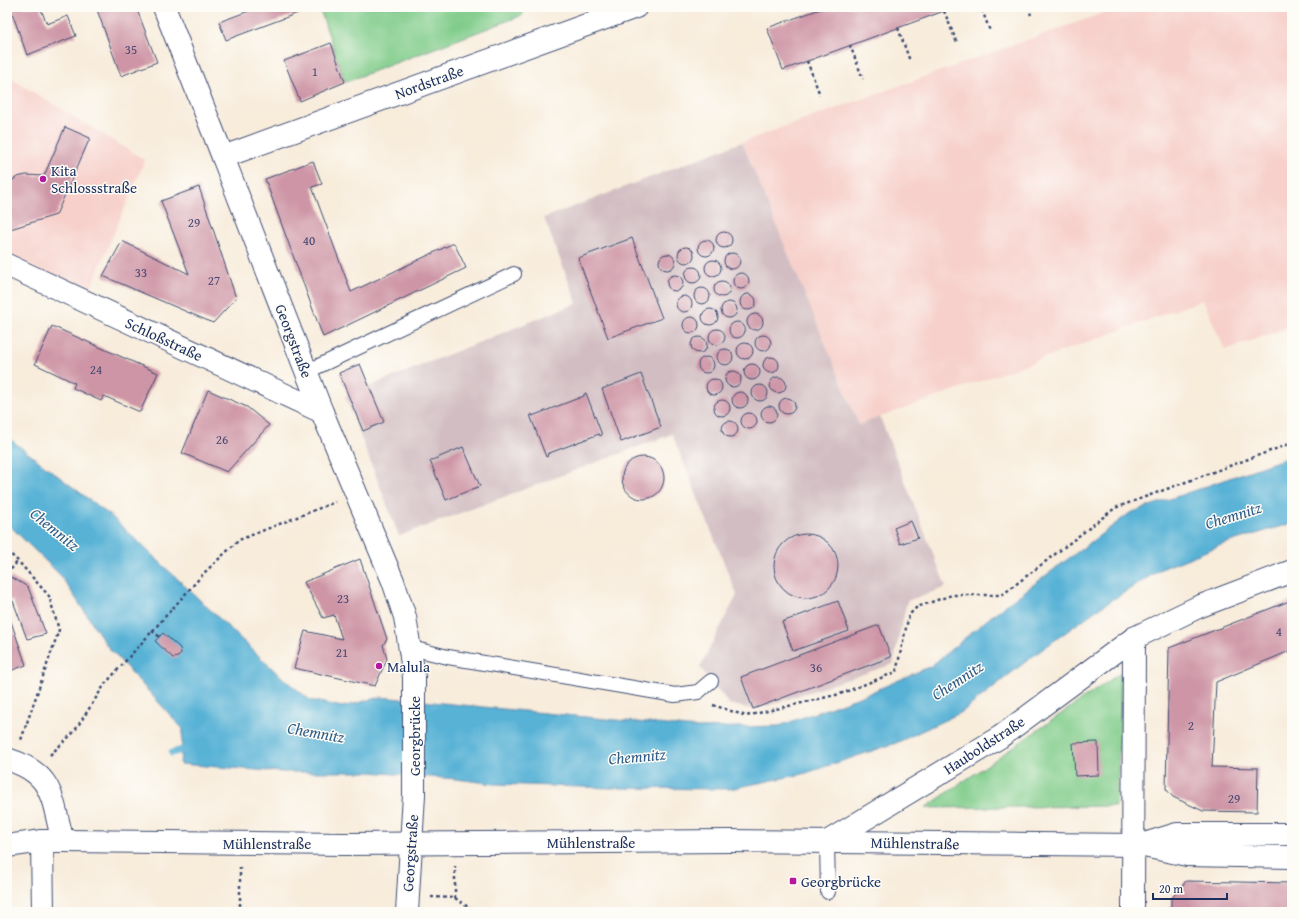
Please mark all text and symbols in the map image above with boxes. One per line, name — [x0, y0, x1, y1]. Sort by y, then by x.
house number: 35 — [125, 40, 137, 59]
street label: Nordstraße — [392, 60, 466, 104]
house number: 1 — [312, 62, 318, 81]
place label: Kita Schlossstraße — [51, 160, 137, 198]
marker: Kita Schlossstraße — [38, 174, 48, 184]
house number: 29 — [188, 213, 200, 232]
house number: 40 — [303, 231, 315, 250]
house number: 33 — [135, 263, 147, 282]
house number: 27 — [208, 271, 220, 290]
street label: Georgstraße — [270, 301, 318, 381]
street label: Schloßstraße — [122, 312, 206, 366]
house number: 24 — [90, 360, 102, 379]
house number: 26 — [216, 430, 228, 449]
water label: Chemnitz — [1202, 495, 1265, 535]
water label: Chemnitz — [25, 502, 86, 557]
house number: 23 — [337, 589, 349, 608]
house number: 4 — [1276, 622, 1282, 641]
house number: 21 — [336, 643, 348, 662]
water label: Chemnitz — [926, 654, 988, 706]
place label: Malula — [387, 656, 430, 677]
house number: 36 — [810, 658, 822, 677]
marker: Malula — [374, 661, 384, 671]
street label: Georgbrücke — [404, 696, 425, 776]
street label: Hauboldstraße — [939, 711, 1029, 779]
water label: Chemnitz — [286, 715, 347, 749]
house number: 2 — [1188, 716, 1194, 735]
water label: Chemnitz — [607, 741, 668, 770]
house number: 29 — [1228, 789, 1240, 808]
street label: Georgstraße — [397, 814, 423, 892]
street label: Mühlenstraße — [547, 832, 635, 853]
street label: Mühlenstraße — [870, 832, 960, 854]
street label: Mühlenstraße — [223, 833, 311, 854]
place label: Georgbrücke — [801, 871, 881, 892]
scale bar — [1153, 875, 1227, 901]
marker: Georgbrücke — [788, 876, 798, 886]
text: 20 m — [1159, 880, 1183, 897]

